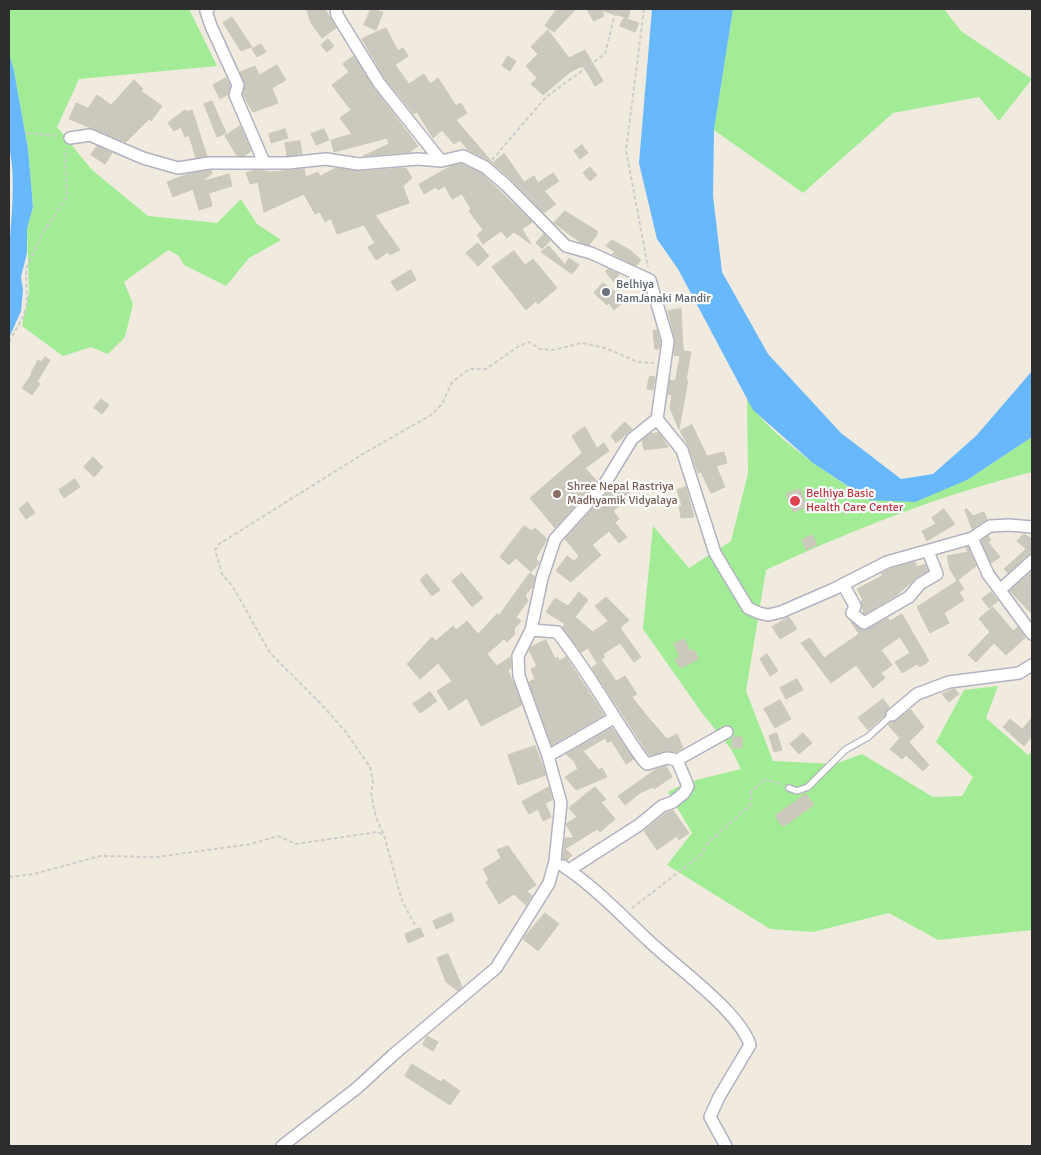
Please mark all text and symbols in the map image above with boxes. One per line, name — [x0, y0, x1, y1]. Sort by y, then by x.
place label: Belhiya RamJanaki Mandir — [616, 278, 711, 306]
marker: Belhiya RamJanaki Mandir — [600, 286, 612, 298]
place label: Shree Nepal Rastriya Madhyamik Vidyalaya — [567, 480, 678, 508]
place label: Belhiya Basic Health Care Center — [806, 487, 903, 515]
marker: Shree Nepal Rastriya Madhyamik Vidyalaya — [551, 488, 563, 500]
marker: Belhiya Basic Health Care Center — [788, 494, 802, 508]

